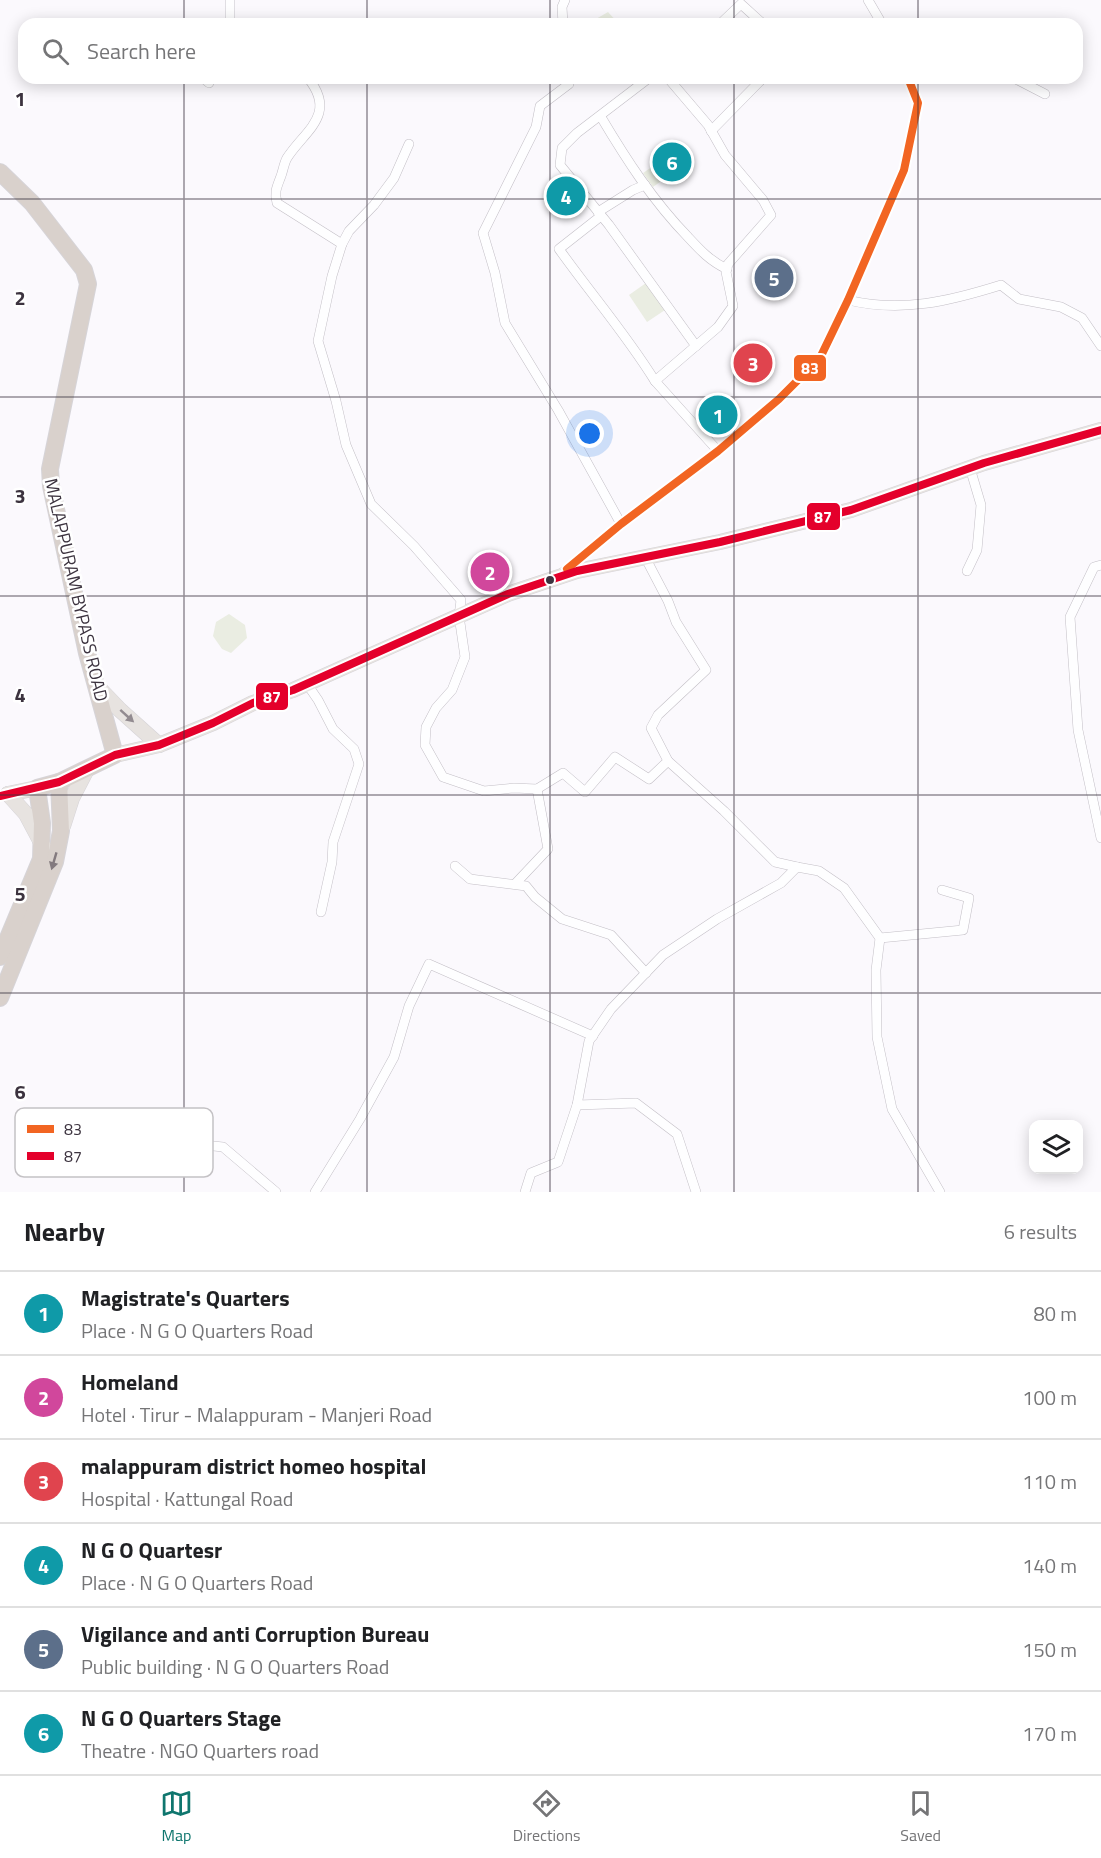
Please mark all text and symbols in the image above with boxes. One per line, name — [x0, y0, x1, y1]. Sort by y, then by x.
search box — [18, 18, 1083, 84]
text: Search here — [87, 34, 196, 68]
icon: search — [39, 35, 72, 68]
text: 1 — [14, 83, 26, 114]
pin: 6 — [652, 140, 692, 184]
pin: 4 — [546, 174, 586, 218]
pin: 5 — [754, 256, 794, 300]
text: 2 — [14, 282, 26, 313]
pin: 3 — [734, 340, 772, 386]
line badge: 83 — [793, 354, 827, 382]
text: 83 — [801, 356, 819, 380]
pin: 1 — [698, 392, 738, 438]
your location — [575, 419, 604, 448]
street label: MALAPPURAM BYPASS ROAD — [38, 476, 115, 704]
text: 3 — [14, 480, 26, 511]
line badge: 87 — [806, 502, 841, 531]
text: 87 — [814, 505, 832, 529]
pin: 2 — [470, 550, 510, 594]
unlabelled marker — [544, 574, 556, 586]
text: 4 — [14, 679, 26, 710]
line badge: 87 — [255, 682, 289, 711]
text: 87 — [263, 685, 281, 709]
one-way arrow — [119, 709, 134, 723]
one-way arrow — [49, 852, 58, 870]
text: 5 — [14, 878, 26, 909]
text: 6 — [14, 1076, 26, 1107]
legend — [15, 1108, 213, 1177]
text: 83 — [64, 1117, 82, 1141]
map controls — [1029, 1120, 1083, 1174]
button: layers — [1029, 1120, 1083, 1174]
text: 87 — [64, 1144, 82, 1168]
text: Nearby — [24, 1212, 105, 1251]
text: 6 results — [1004, 1216, 1077, 1247]
text: Magistrate's Quarters — [81, 1281, 290, 1315]
text: 1 — [38, 1298, 49, 1329]
text: 80 m — [1033, 1298, 1077, 1329]
text: Place · N G O Quarters Road — [81, 1315, 313, 1346]
text: Homeland — [81, 1365, 179, 1399]
text: 2 — [38, 1382, 49, 1413]
text: 100 m — [1022, 1382, 1077, 1413]
text: Hotel · Tirur - Malappuram - Manjeri Road — [81, 1399, 432, 1430]
text: malappuram district homeo hospital — [81, 1449, 427, 1483]
text: 3 — [38, 1466, 49, 1497]
text: 110 m — [1022, 1466, 1077, 1497]
text: Hospital · Kattungal Road — [81, 1483, 293, 1514]
text: N G O Quartesr — [81, 1533, 222, 1567]
text: 4 — [38, 1550, 49, 1581]
text: 140 m — [1022, 1550, 1077, 1581]
text: Place · N G O Quarters Road — [81, 1567, 313, 1598]
text: Vigilance and anti Corruption Bureau — [81, 1617, 430, 1651]
text: 5 — [38, 1634, 49, 1665]
text: 150 m — [1022, 1634, 1077, 1665]
text: Public building · N G O Quarters Road — [81, 1651, 389, 1682]
text: N G O Quarters Stage — [81, 1701, 281, 1735]
text: 6 — [38, 1718, 49, 1749]
text: 170 m — [1022, 1718, 1077, 1749]
text: Theatre · NGO Quarters road — [81, 1735, 319, 1766]
tab: Map — [160, 1787, 193, 1847]
tab: Directions — [513, 1787, 581, 1847]
tab: Saved — [900, 1787, 941, 1847]

